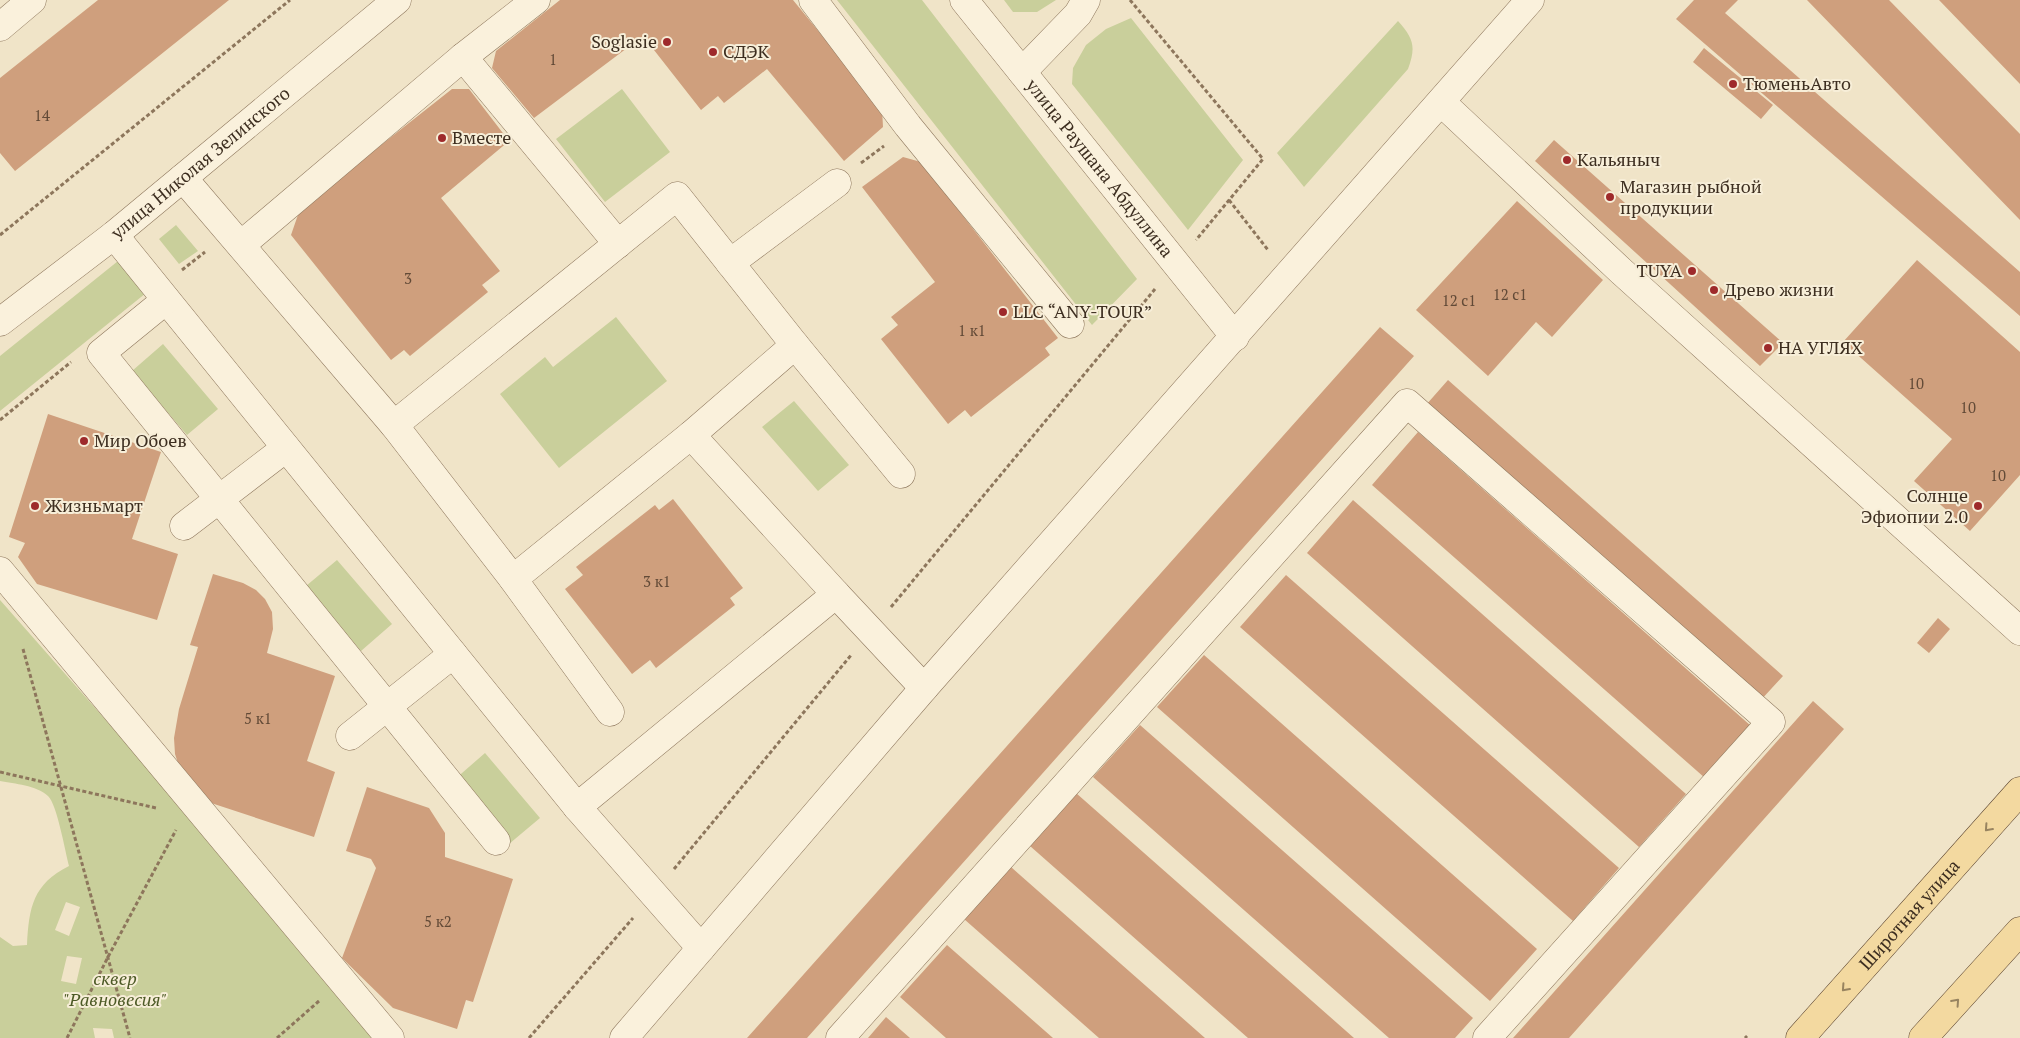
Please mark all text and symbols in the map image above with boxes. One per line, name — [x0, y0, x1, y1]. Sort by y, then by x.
place label: Soglasie — [591, 29, 657, 53]
marker: Soglasie — [661, 36, 673, 48]
place label: СДЭК — [723, 39, 770, 63]
marker: СДЭК — [707, 46, 719, 58]
house number: 1 — [549, 49, 557, 69]
place label: ТюменьАвто — [1743, 71, 1851, 95]
street label: улица Раушана Абдуллина — [1020, 73, 1179, 262]
marker: ТюменьАвто — [1727, 78, 1739, 90]
street label: улица Николая Зелинского — [105, 81, 295, 244]
house number: 14 — [34, 105, 50, 125]
place label: Вместе — [452, 125, 511, 149]
marker: Вместе — [436, 132, 448, 144]
place label: Кальяныч — [1577, 147, 1660, 171]
marker: Кальяныч — [1561, 154, 1573, 166]
place label: Магазин рыбной продукции — [1620, 174, 1762, 219]
marker: Магазин рыбной продукции — [1604, 191, 1616, 203]
place label: TUYA — [1637, 258, 1683, 282]
marker: TUYA — [1686, 265, 1698, 277]
house number: 3 — [404, 268, 412, 288]
place label: Древо жизни — [1724, 277, 1834, 301]
house number: 12 с1 — [1493, 284, 1527, 304]
marker: Древо жизни — [1708, 284, 1720, 296]
house number: 12 с1 — [1442, 290, 1476, 310]
place label: LLC “ANY-TOUR” — [1013, 299, 1152, 323]
marker: LLC “ANY-TOUR” — [997, 306, 1009, 318]
house number: 1 к1 — [958, 320, 986, 340]
place label: НА УГЛЯХ — [1778, 335, 1863, 359]
marker: НА УГЛЯХ — [1762, 342, 1774, 354]
house number: 10 — [1908, 373, 1924, 393]
house number: 10 — [1960, 397, 1976, 417]
place label: Мир Обоев — [94, 428, 187, 452]
marker: Мир Обоев — [78, 435, 90, 447]
house number: 10 — [1990, 465, 2006, 485]
place label: Солнце Эфиопии 2.0 — [1861, 483, 1968, 528]
place label: Жизньмарт — [45, 493, 143, 517]
marker: Жизньмарт — [29, 500, 41, 512]
marker: Солнце Эфиопии 2.0 — [1972, 500, 1984, 512]
house number: 3 к1 — [643, 571, 671, 591]
house number: 5 к1 — [244, 708, 272, 728]
one-way arrow — [1984, 822, 1993, 831]
street label: Широтная улица — [1853, 854, 1965, 974]
house number: 5 к2 — [424, 911, 452, 931]
park label: сквер "Равновесия" — [63, 966, 167, 1011]
one-way arrow — [1841, 983, 1850, 992]
one-way arrow — [1950, 998, 1959, 1007]

